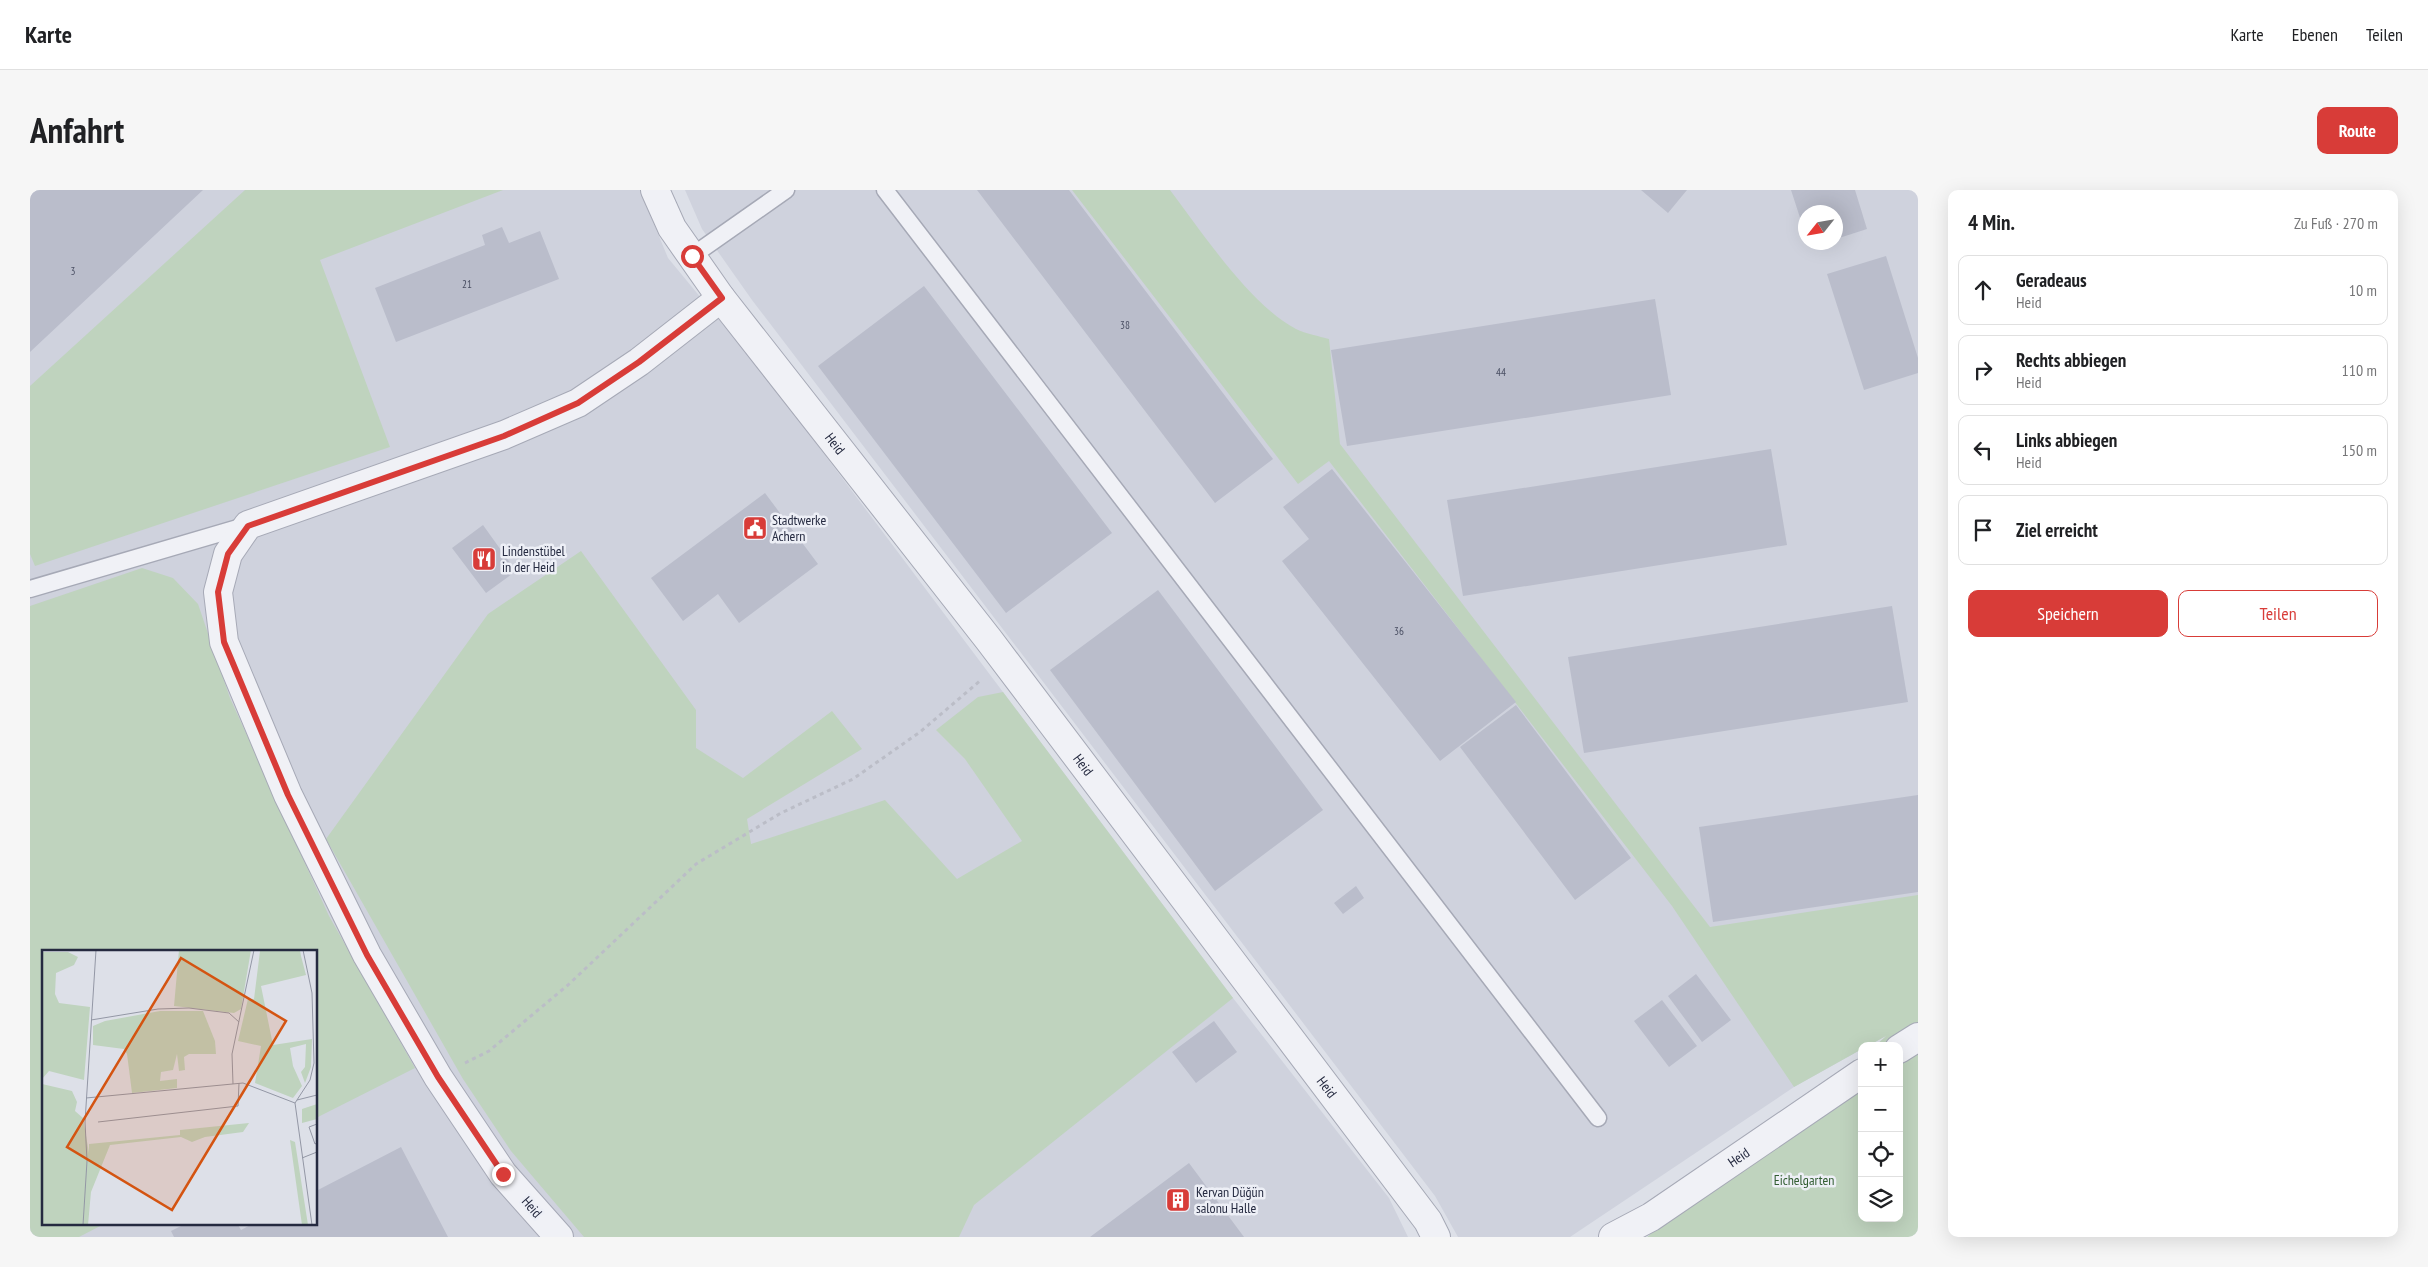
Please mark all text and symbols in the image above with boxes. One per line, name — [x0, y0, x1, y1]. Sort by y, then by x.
text: Karte — [25, 19, 72, 50]
text: Karte — [2230, 23, 2264, 46]
text: Ebenen — [2292, 23, 2338, 46]
text: Teilen — [2366, 23, 2403, 46]
text: Anfahrt — [30, 107, 124, 153]
button: Route — [2317, 107, 2398, 154]
north arrow — [1798, 205, 1843, 250]
text: 4 Min. — [1968, 209, 2015, 236]
text: Zu Fuß · 270 m — [2294, 213, 2378, 233]
route start — [681, 245, 704, 268]
house number: 3 — [71, 264, 76, 278]
text: Geradeaus — [2016, 268, 2087, 292]
icon: ahead — [1969, 276, 1997, 304]
house number: 21 — [462, 277, 472, 291]
text: 10 m — [2349, 280, 2377, 300]
text: Heid — [2016, 292, 2042, 312]
house number: 38 — [1120, 318, 1130, 332]
text: Rechts abbiegen — [2016, 348, 2126, 372]
icon: right — [1969, 356, 1997, 384]
text: 110 m — [2342, 360, 2377, 380]
house number: 44 — [1496, 365, 1506, 379]
text: Heid — [2016, 372, 2042, 392]
text: Links abbiegen — [2016, 428, 2117, 452]
street label: Heid — [821, 429, 849, 458]
icon: left — [1969, 436, 1997, 464]
text: 150 m — [2342, 440, 2377, 460]
text: Heid — [2016, 452, 2042, 472]
place label: Stadtwerke Achern — [772, 511, 826, 545]
public building icon: Stadtwerke Achern — [742, 515, 768, 541]
icon: arrive — [1969, 516, 1997, 544]
text: Ziel erreicht — [2016, 518, 2098, 542]
place label: Lindenstübel in der Heid — [502, 542, 565, 576]
restaurant icon: Lindenstübel in der Heid — [471, 546, 497, 572]
button: Speichern — [1968, 590, 2168, 637]
button: Teilen — [2178, 590, 2378, 637]
house number: 36 — [1394, 624, 1404, 638]
street label: Heid — [1069, 750, 1097, 779]
inset map — [42, 950, 318, 1224]
map controls — [1858, 1042, 1903, 1222]
button: + — [1858, 1042, 1903, 1087]
street label: Heid — [1313, 1073, 1341, 1102]
button: − — [1858, 1087, 1903, 1132]
button: locate — [1858, 1132, 1903, 1177]
street label: Heid — [1724, 1143, 1753, 1171]
route end — [492, 1163, 515, 1186]
park label: Eichelgarten — [1774, 1171, 1834, 1189]
button: layers — [1858, 1177, 1903, 1222]
place label: Kervan Düğün salonu Halle — [1196, 1183, 1264, 1217]
building icon: Kervan Düğün salonu Halle — [1165, 1187, 1191, 1213]
street label: Heid — [518, 1193, 546, 1221]

